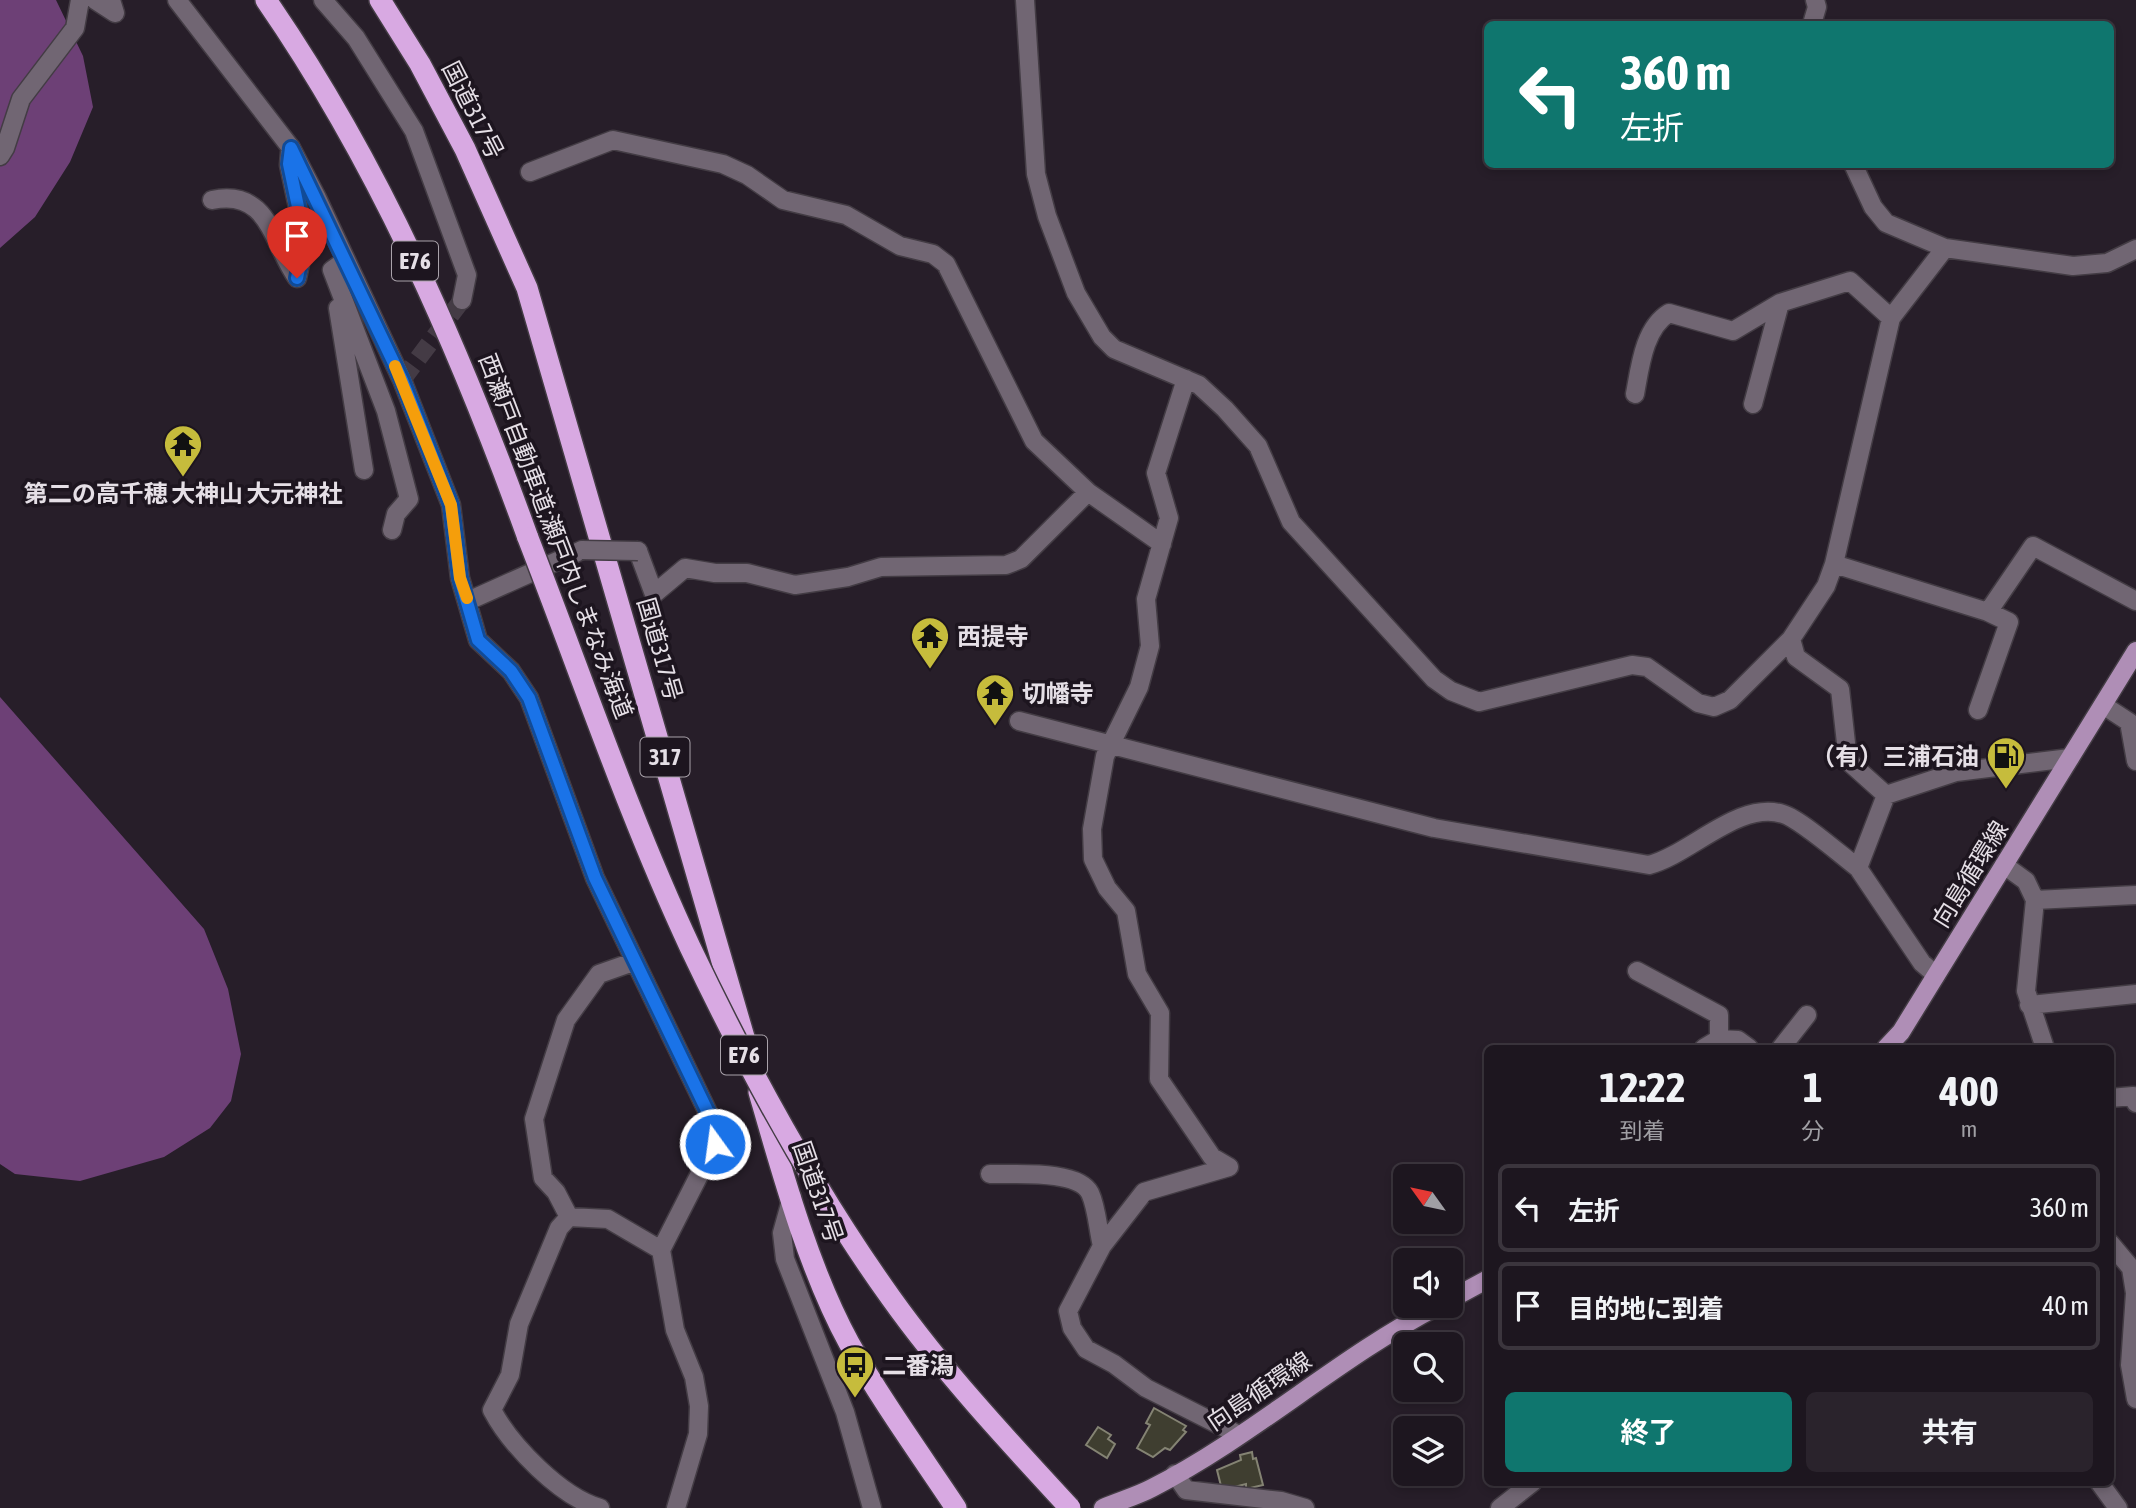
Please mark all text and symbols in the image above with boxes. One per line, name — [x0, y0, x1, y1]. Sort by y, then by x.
text: 360 m — [1620, 44, 1731, 100]
icon: left — [1505, 49, 1596, 140]
street label: 国道317号 — [437, 57, 509, 163]
text: 左折 — [1620, 109, 1684, 146]
pin — [267, 206, 327, 278]
icon: arrive — [278, 217, 316, 255]
road number: E76 — [392, 242, 438, 280]
street label: 西瀬戸自動車道;瀬戸内しまなみ海道 — [474, 350, 638, 722]
temple icon: 第二の高千穂 大神山 大元神社 — [162, 423, 204, 478]
place label: 第二の高千穂 大神山 大元神社 — [24, 480, 342, 507]
street label: 国道317号 — [632, 594, 688, 704]
temple icon: 西提寺 — [909, 615, 951, 670]
place label: 西提寺 — [957, 623, 1029, 650]
temple icon: 切幡寺 — [974, 672, 1016, 727]
place label: 切幡寺 — [1022, 680, 1094, 707]
fuel station icon: （有）三浦石油 — [1985, 735, 2027, 790]
road number: 317 — [640, 737, 690, 776]
place label: （有）三浦石油 — [1811, 743, 1979, 770]
street label: 向島循環線 — [1927, 816, 2013, 932]
road number: E76 — [721, 1036, 767, 1074]
text: 12:22 — [1599, 1063, 1686, 1111]
text: 1 — [1803, 1063, 1822, 1111]
text: 400 — [1939, 1067, 1999, 1115]
position arrow — [678, 1107, 752, 1181]
text: m — [1961, 1116, 1977, 1142]
text: 到着 — [1620, 1118, 1666, 1144]
text: 分 — [1801, 1118, 1824, 1144]
street label: 国道317号 — [788, 1138, 848, 1246]
north arrow — [1393, 1164, 1463, 1234]
map controls — [1393, 1164, 1463, 1486]
icon: left — [1509, 1189, 1547, 1227]
text: 360 m — [2030, 1193, 2089, 1223]
text: 左折 — [1568, 1196, 1620, 1226]
button: sound — [1393, 1248, 1463, 1318]
icon: arrive — [1509, 1287, 1547, 1325]
text: 40 m — [2042, 1291, 2089, 1321]
text: 目的地に到着 — [1568, 1294, 1724, 1324]
button: search — [1393, 1332, 1463, 1402]
bus stop icon: 二番潟 — [834, 1344, 876, 1399]
street label: 向島循環線 — [1202, 1346, 1316, 1436]
place label: 二番潟 — [882, 1352, 954, 1379]
button: 終了 — [1505, 1392, 1792, 1472]
button: 共有 — [1806, 1392, 2093, 1472]
button: layers — [1393, 1416, 1463, 1486]

